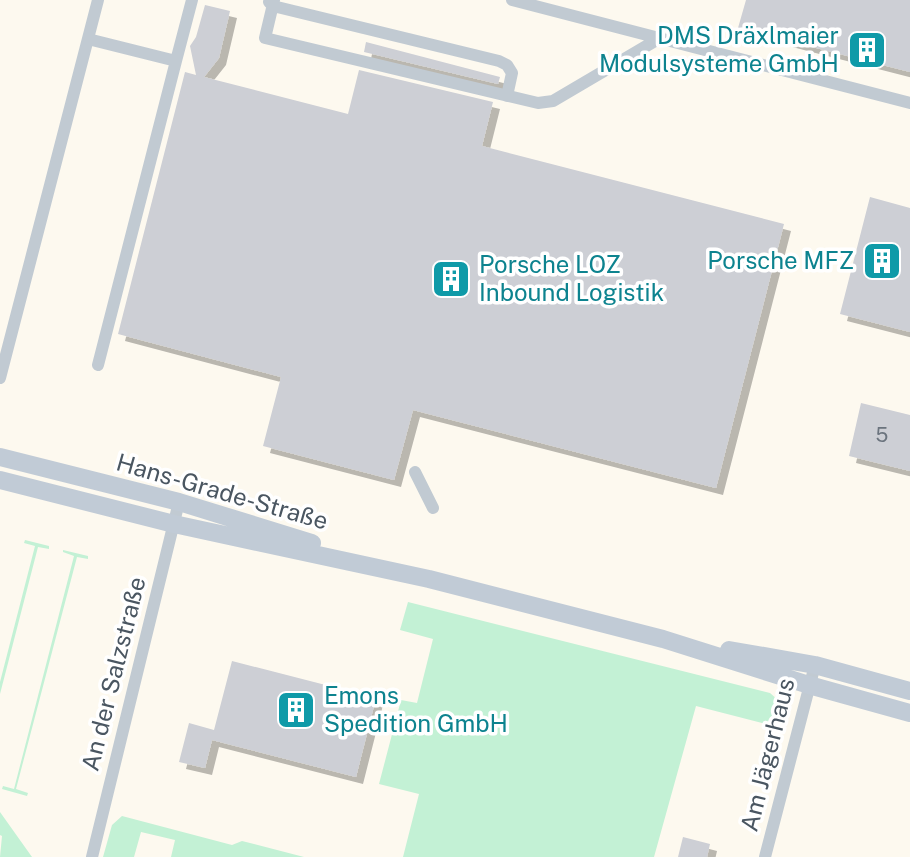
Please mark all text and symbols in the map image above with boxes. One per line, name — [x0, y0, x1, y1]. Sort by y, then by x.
place label: DMS Dräxlmaier Modulsysteme GmbH — [599, 21, 839, 77]
building icon: DMS Dräxlmaier Modulsysteme GmbH — [846, 29, 888, 71]
building icon: Porsche MFZ — [861, 240, 903, 282]
place label: Porsche MFZ — [707, 246, 854, 274]
place label: Porsche LOZ Inbound Logistik — [479, 250, 664, 306]
building icon: Porsche LOZ Inbound Logistik — [430, 258, 472, 300]
house number: 5 — [876, 423, 888, 447]
street label: Hans-Grade-Straße — [113, 447, 331, 535]
street label: An der Salzstraße — [75, 574, 151, 774]
street label: Am Jägerhaus — [734, 675, 800, 834]
place label: Emons Spedition GmbH — [324, 681, 508, 737]
building icon: Emons Spedition GmbH — [275, 689, 317, 731]

